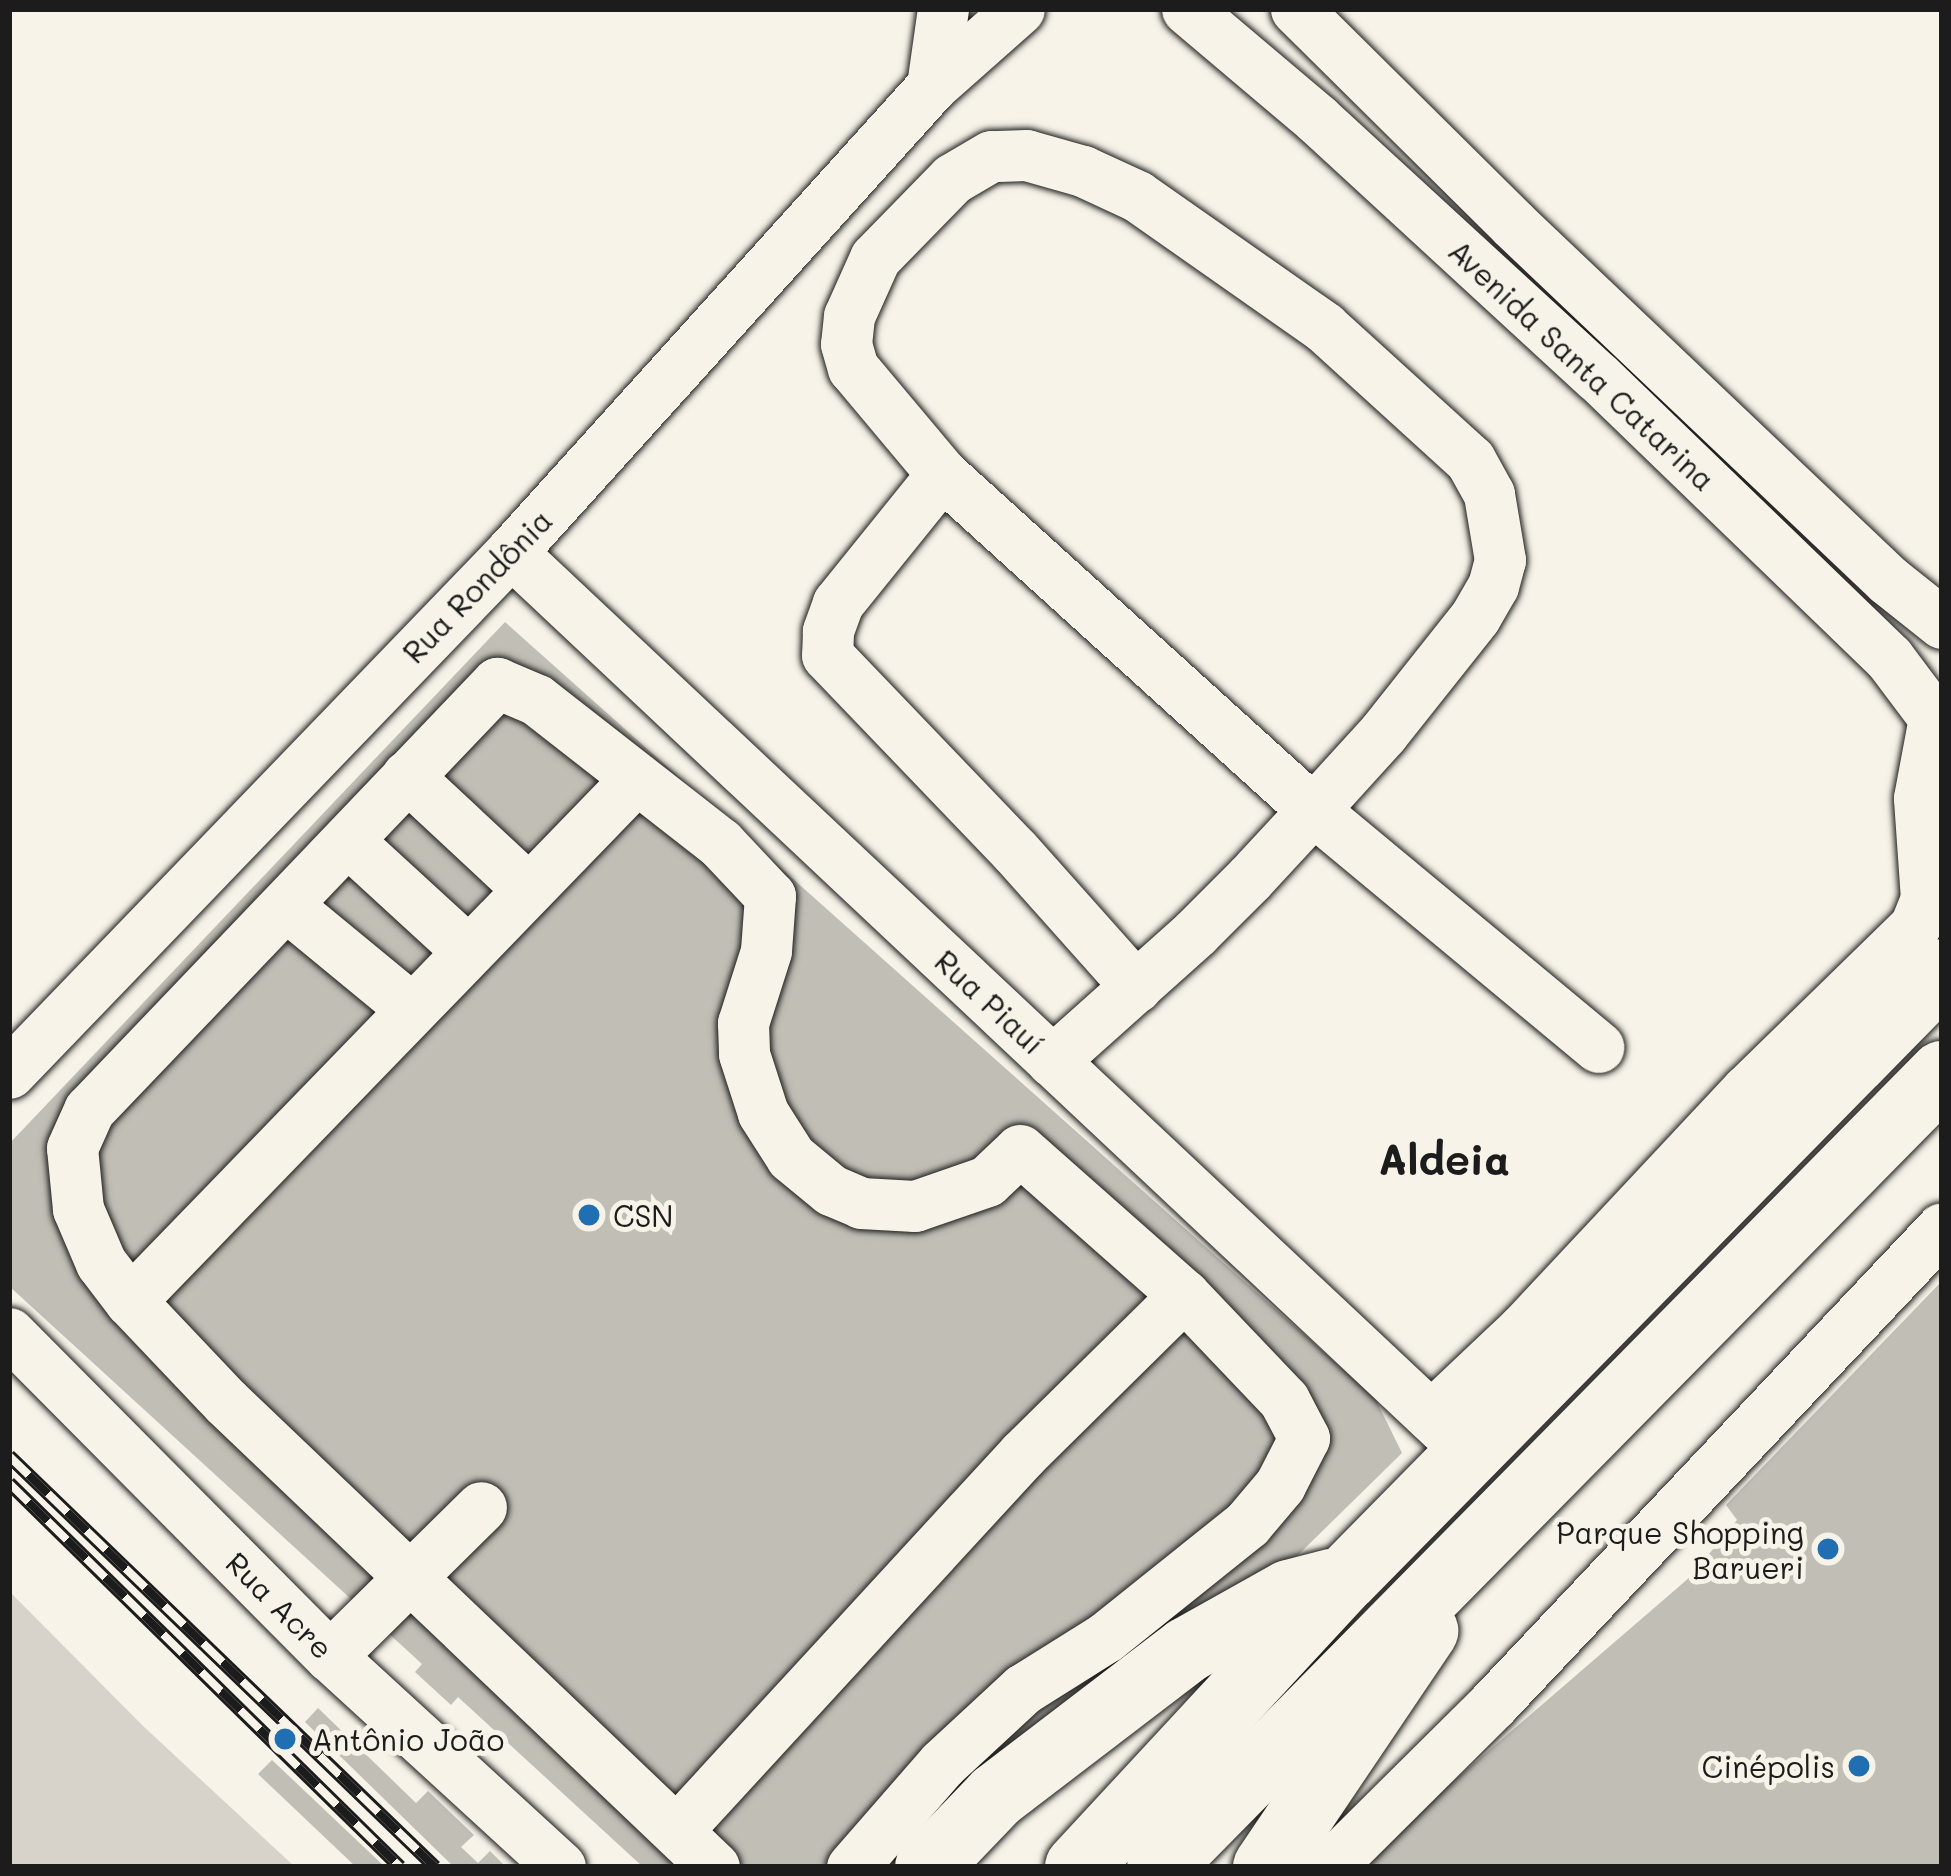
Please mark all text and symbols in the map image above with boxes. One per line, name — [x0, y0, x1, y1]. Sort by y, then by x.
street label: Avenida Santa Catarina — [1442, 232, 1722, 498]
street label: Rua Rondônia — [395, 502, 559, 670]
street label: Rua Piauí — [928, 942, 1052, 1062]
district label: Aldeia — [1378, 1134, 1510, 1184]
place label: CSN — [613, 1197, 673, 1233]
marker: CSN — [576, 1202, 602, 1228]
place label: Parque Shopping Barueri — [1556, 1514, 1804, 1585]
marker: Parque Shopping Barueri — [1815, 1536, 1841, 1562]
street label: Rua Acre — [219, 1544, 341, 1666]
place label: Antônio João — [312, 1721, 504, 1757]
marker: Antônio João — [269, 1723, 301, 1755]
place label: Cinépolis — [1702, 1748, 1835, 1784]
marker: Cinépolis — [1846, 1753, 1872, 1779]

